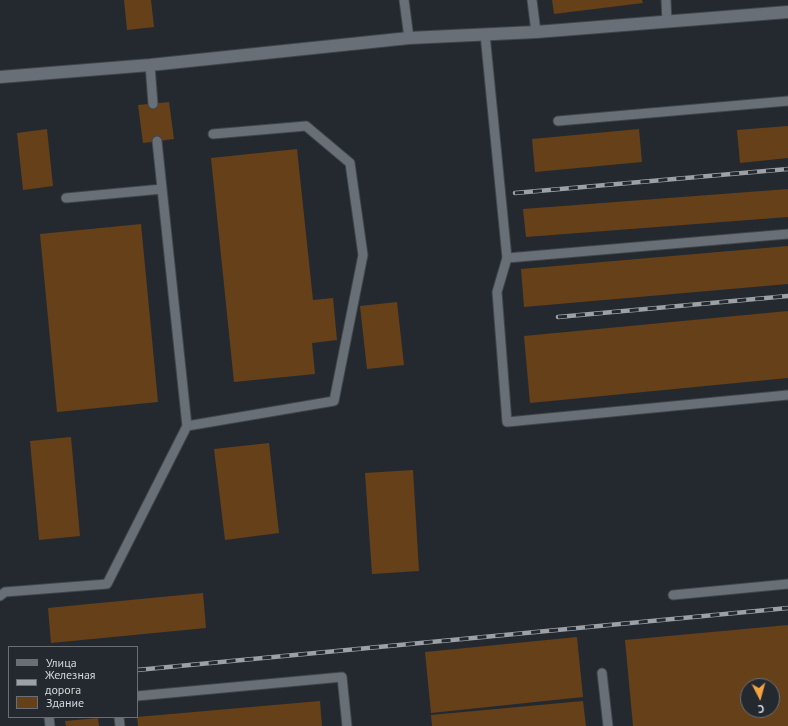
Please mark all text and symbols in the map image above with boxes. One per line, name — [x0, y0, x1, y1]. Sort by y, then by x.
legend — [8, 646, 138, 718]
text: Улица — [46, 655, 77, 670]
text: Железная дорога — [45, 667, 96, 697]
north arrow — [740, 678, 780, 718]
text: Здание — [46, 695, 84, 710]
text: С — [757, 702, 765, 716]

